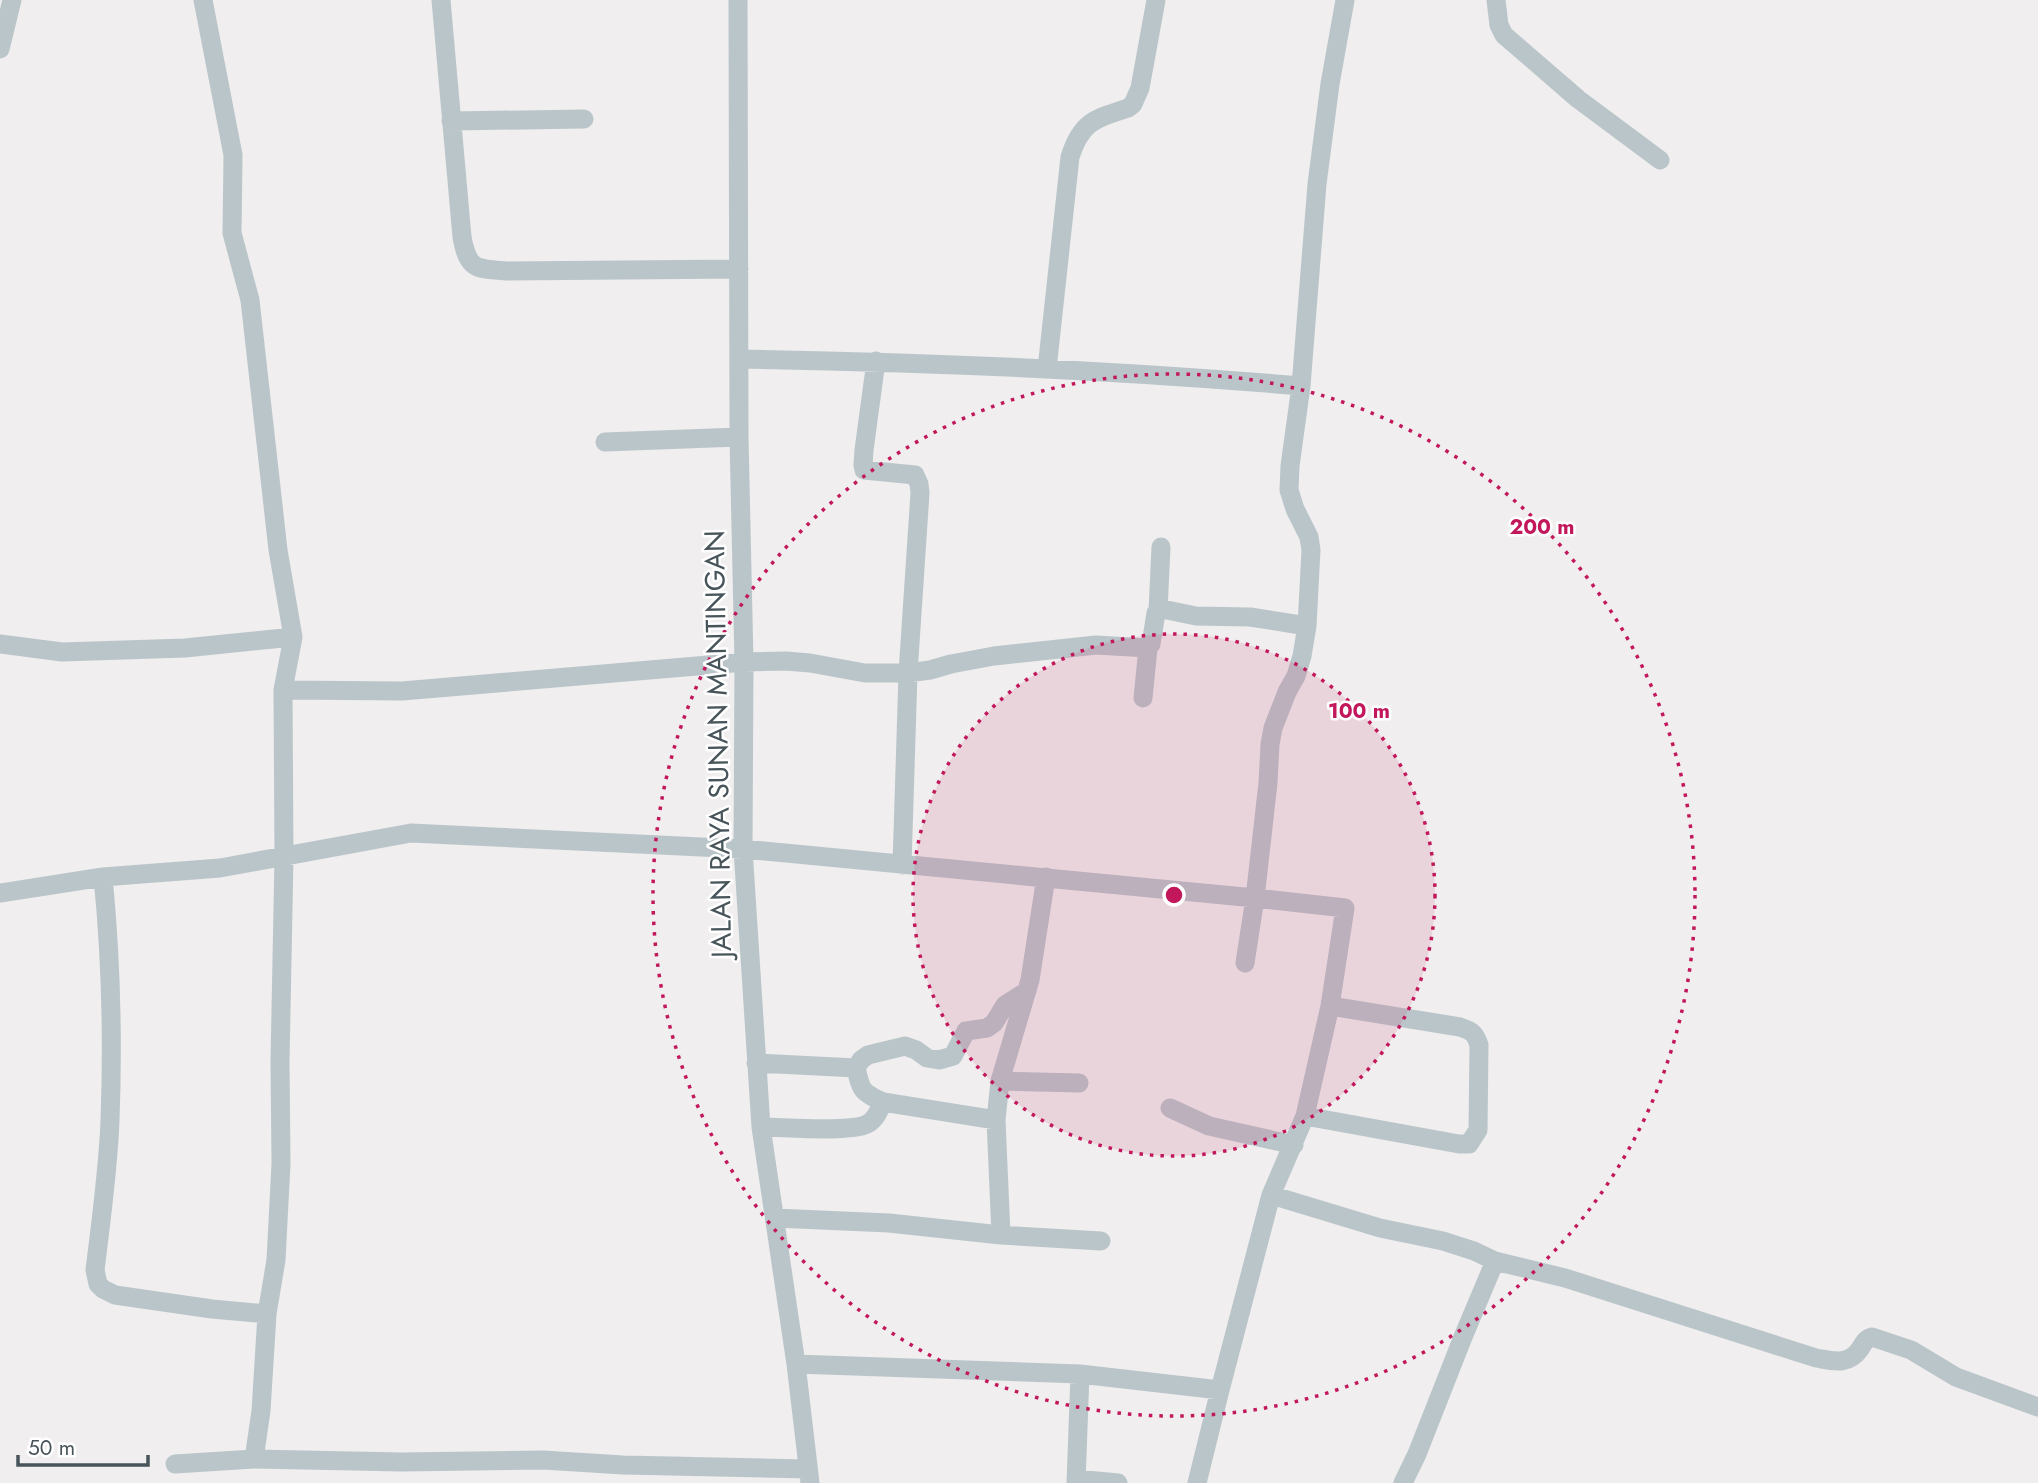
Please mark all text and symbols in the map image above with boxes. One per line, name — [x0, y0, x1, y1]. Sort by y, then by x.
text: 200 m — [1509, 512, 1575, 542]
street label: JALAN RAYA SUNAN MANTINGAN — [694, 530, 742, 962]
text: 100 m — [1328, 696, 1390, 726]
centre of rings — [1162, 883, 1186, 907]
scale bar — [18, 1424, 147, 1468]
text: 50 m — [28, 1433, 75, 1463]

